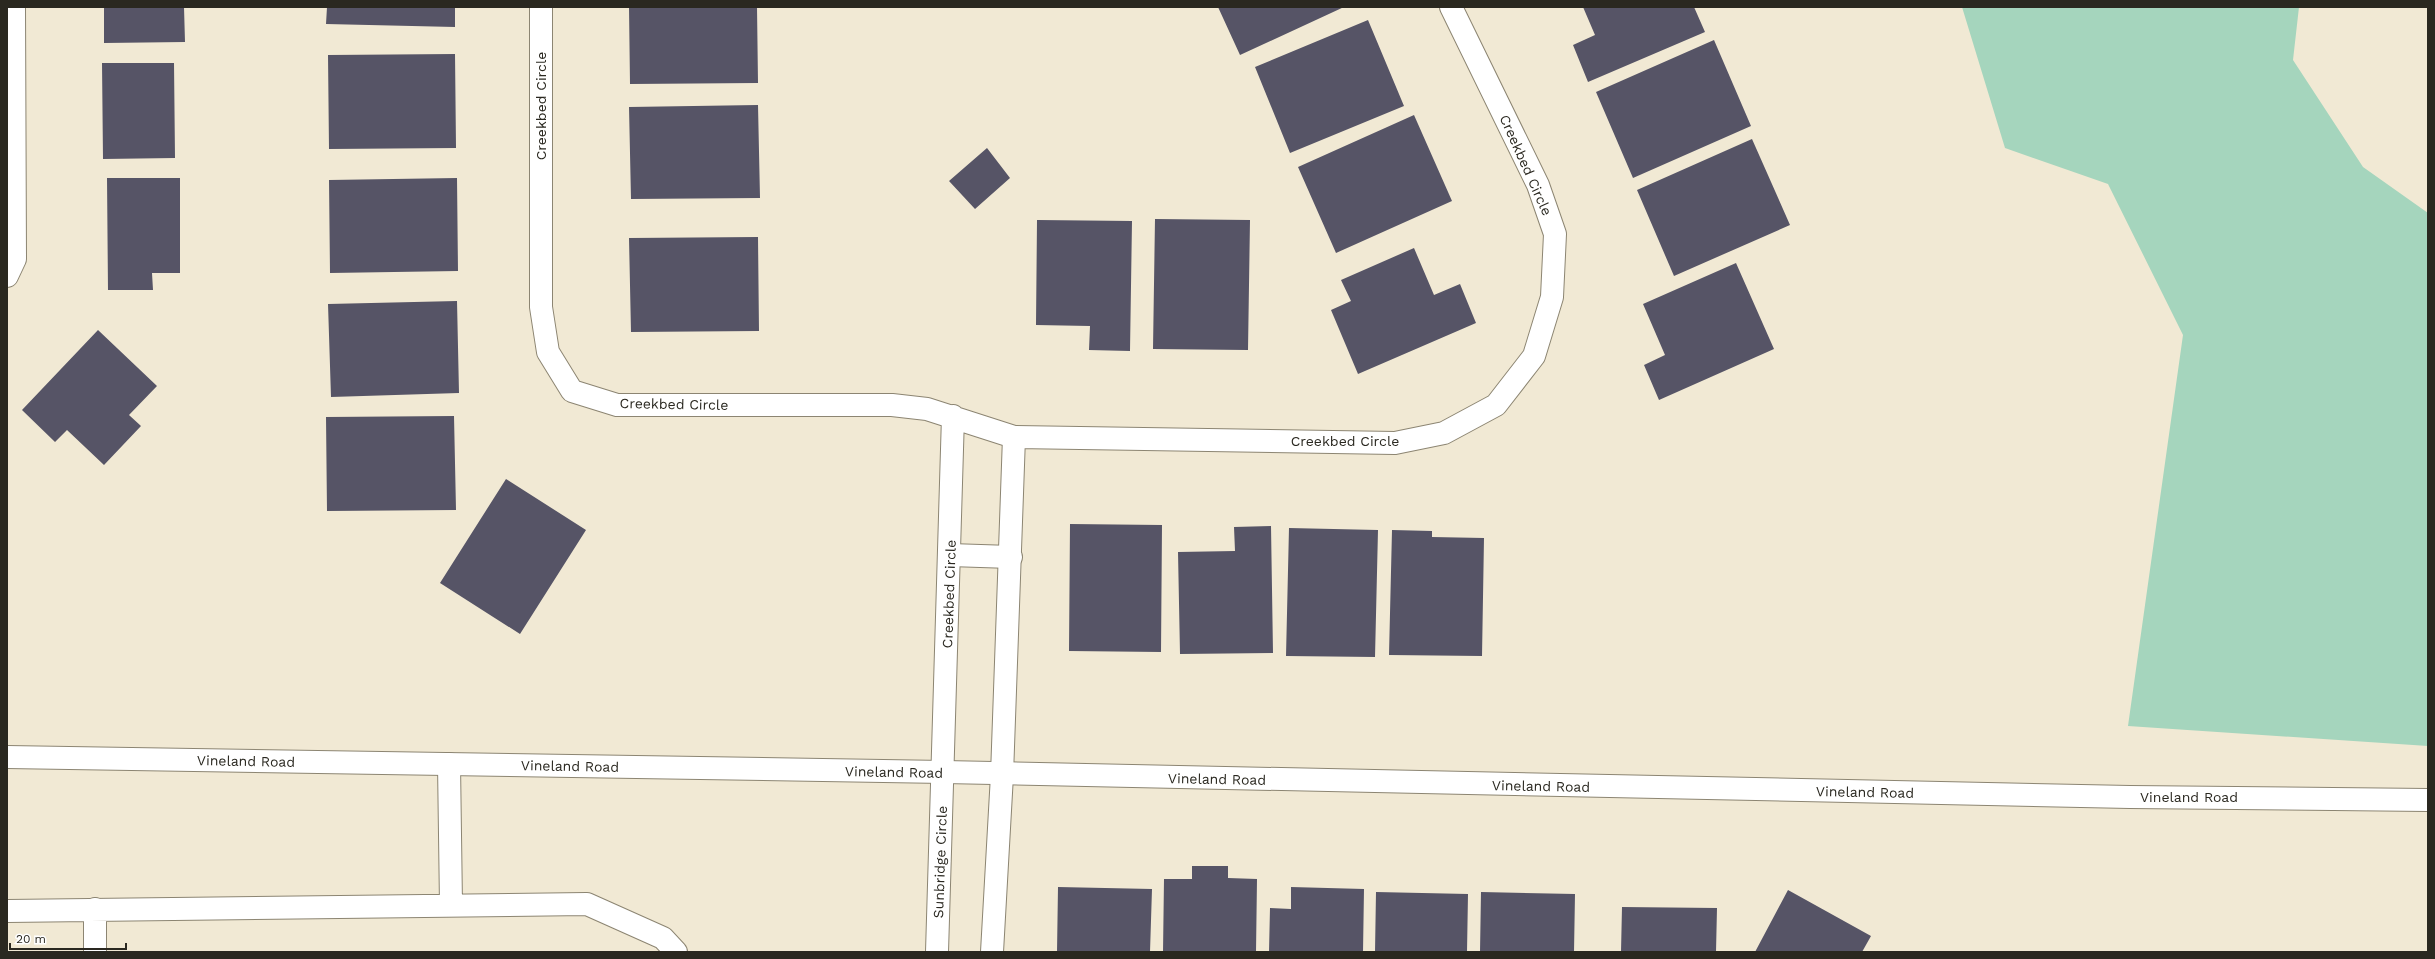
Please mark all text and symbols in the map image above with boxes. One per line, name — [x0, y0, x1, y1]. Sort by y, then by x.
street label: Creekbed Circle — [533, 52, 549, 160]
street label: Creekbed Circle — [1497, 112, 1555, 218]
street label: Creekbed Circle — [620, 395, 728, 413]
street label: Creekbed Circle — [1291, 433, 1399, 449]
street label: Creekbed Circle — [939, 539, 959, 649]
street label: Vineland Road — [197, 752, 295, 770]
street label: Vineland Road — [521, 757, 619, 775]
street label: Vineland Road — [845, 763, 943, 781]
street label: Vineland Road — [1168, 770, 1266, 788]
street label: Vineland Road — [1492, 777, 1590, 795]
street label: Vineland Road — [1816, 783, 1914, 801]
street label: Vineland Road — [2140, 789, 2238, 805]
street label: Sunbridge Circle — [930, 805, 950, 919]
scale bar — [10, 925, 126, 951]
text: 20 m — [16, 932, 46, 946]

